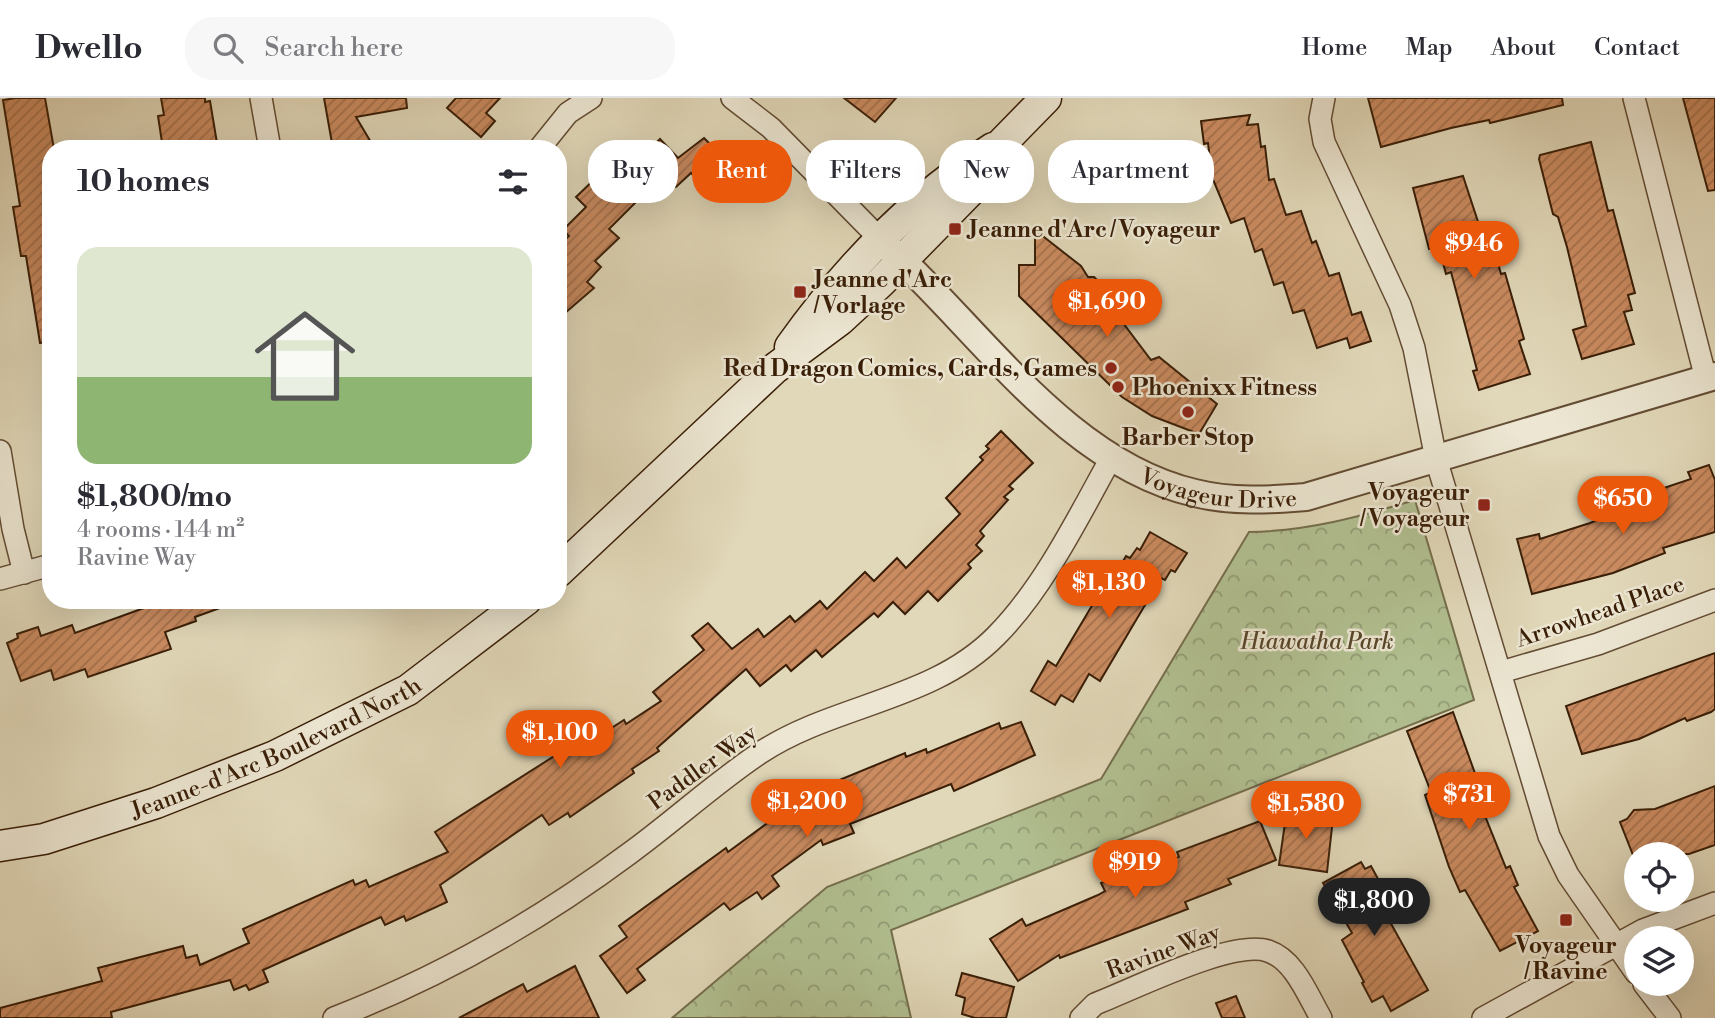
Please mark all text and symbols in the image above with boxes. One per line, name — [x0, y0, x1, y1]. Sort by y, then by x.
search box — [185, 17, 675, 80]
text: Dwello — [35, 28, 143, 69]
icon: search — [209, 29, 247, 67]
text: Search here — [265, 32, 403, 64]
text: Home — [1302, 33, 1367, 63]
text: Map — [1405, 33, 1453, 63]
text: About — [1491, 33, 1556, 63]
text: Contact — [1594, 33, 1680, 63]
chip: Buy — [588, 140, 678, 203]
chip: Rent — [692, 140, 792, 203]
chip: Filters — [806, 140, 925, 203]
chip: New — [939, 140, 1034, 203]
chip: Apartment — [1048, 140, 1214, 203]
text: 10 homes — [77, 163, 210, 201]
icon: filters — [494, 163, 532, 201]
place label: Jeanne d'Arc / Voyageur — [966, 216, 1220, 244]
marker: Jeanne d'Arc / Voyageur — [947, 221, 963, 237]
pin: $946 — [1433, 222, 1515, 281]
text: $946 — [1445, 230, 1503, 258]
place label: Jeanne d'Arc / Vorlage — [811, 266, 952, 320]
pin: $1,690 — [1050, 280, 1164, 339]
marker: Jeanne d'Arc / Vorlage — [792, 284, 808, 300]
text: $1,690 — [1068, 288, 1146, 316]
icon: home — [242, 293, 368, 419]
place label: Red Dragon Comics, Cards, Games — [723, 355, 1097, 383]
marker: Red Dragon Comics, Cards, Games — [1103, 360, 1119, 376]
place label: Phoenixx Fitness — [1132, 374, 1317, 402]
marker: Phoenixx Fitness — [1110, 379, 1126, 395]
marker: Barber Stop — [1180, 404, 1196, 420]
place label: Barber Stop — [1122, 424, 1254, 452]
street label: Voyageur Drive — [1134, 462, 1298, 515]
pin: $650 — [1582, 476, 1664, 536]
text: $1,800/mo — [77, 478, 232, 516]
place label: Voyageur / Voyageur — [1359, 479, 1470, 533]
text: $650 — [1593, 485, 1653, 513]
marker: Voyageur / Voyageur — [1476, 497, 1492, 513]
text: 4 rooms · 144 m² — [77, 516, 244, 544]
text: Ravine Way — [77, 544, 196, 572]
pin: $1,130 — [1052, 560, 1166, 620]
text: $1,130 — [1072, 569, 1146, 597]
street label: Arrowhead Place — [1511, 570, 1688, 654]
park label: Hiawatha Park — [1239, 628, 1394, 656]
street label: Jeanne-d'Arc Boulevard North — [127, 672, 428, 825]
pin: $1,100 — [503, 710, 617, 770]
text: $1,100 — [522, 719, 598, 747]
street label: Paddler Way — [643, 719, 763, 817]
pin: $731 — [1428, 772, 1510, 832]
pin: $1,200 — [750, 780, 864, 839]
text: $731 — [1443, 781, 1495, 809]
pin: $1,580 — [1249, 782, 1363, 841]
text: $1,200 — [767, 788, 847, 816]
text: $1,580 — [1267, 790, 1345, 818]
pin: $919 — [1094, 840, 1176, 900]
map controls — [1624, 842, 1694, 996]
button: locate — [1624, 842, 1694, 912]
text: $919 — [1109, 849, 1161, 877]
pin: $1,800 — [1317, 878, 1431, 938]
text: $1,800 — [1334, 887, 1414, 915]
marker: Voyageur / Ravine — [1558, 912, 1574, 928]
street label: Ravine Way — [1103, 918, 1225, 985]
button: layers — [1624, 926, 1694, 996]
place label: Voyageur / Ravine — [1514, 932, 1617, 986]

